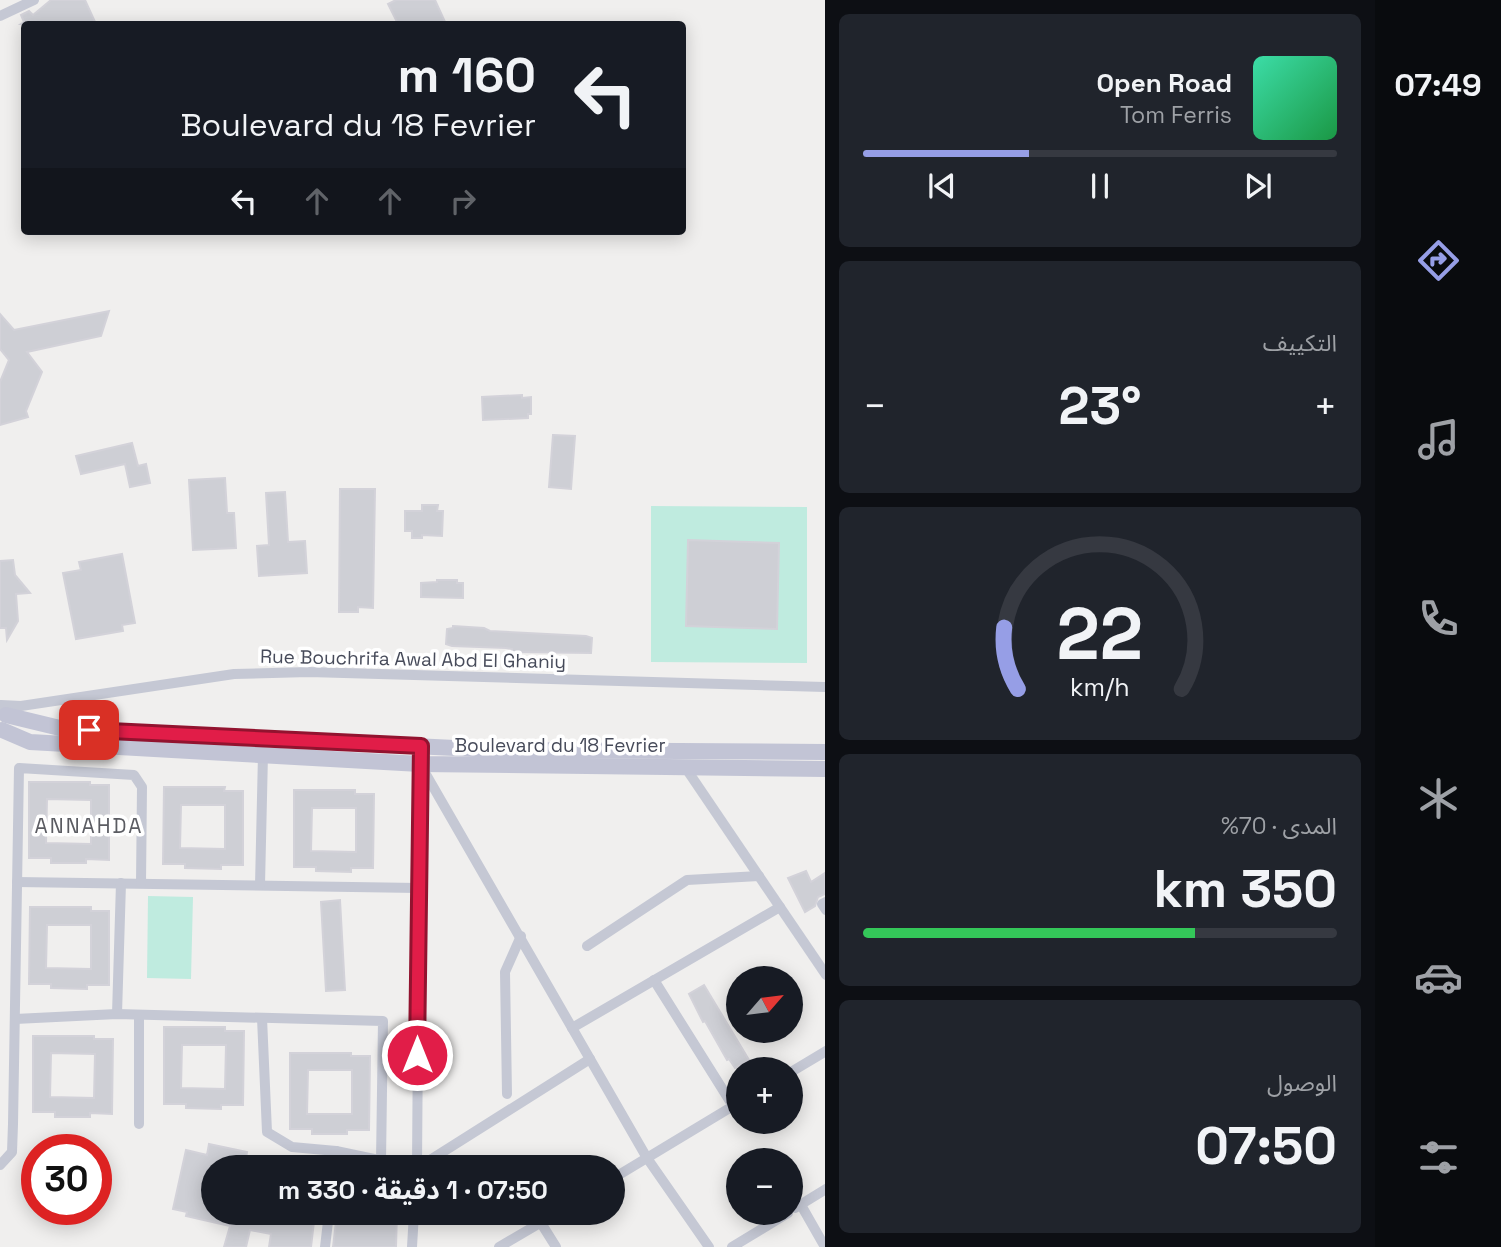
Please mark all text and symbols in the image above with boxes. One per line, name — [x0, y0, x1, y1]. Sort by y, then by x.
text: 160 m — [398, 44, 536, 106]
icon: left — [560, 49, 651, 140]
text: 07:49 — [1394, 65, 1482, 105]
text: Open Road — [1097, 66, 1232, 100]
text: Tom Ferris — [1120, 100, 1232, 130]
text: Boulevard du 18 Fevrier — [180, 105, 536, 145]
icon: previous — [923, 167, 961, 205]
icon: pause — [1081, 167, 1119, 205]
icon: next — [1239, 167, 1277, 205]
icon: left — [225, 182, 263, 220]
icon: ahead — [298, 182, 336, 220]
icon: ahead — [371, 182, 409, 220]
icon: right — [444, 182, 482, 220]
icon: directions — [1414, 236, 1463, 285]
text: التكييف — [1263, 328, 1337, 358]
text: 23° — [1059, 373, 1142, 439]
text: − — [863, 382, 887, 430]
text: + — [1313, 382, 1337, 430]
icon: music — [1414, 415, 1463, 464]
text: 22 — [1057, 588, 1143, 681]
icon: phone — [1414, 594, 1463, 643]
street label: Rue Bouchrifa Awal Abd El Ghaniy — [260, 644, 566, 674]
text: km/h — [1070, 671, 1130, 703]
pin — [59, 700, 119, 760]
icon: arrive — [70, 711, 108, 749]
street label: Boulevard du 18 Fevrier — [454, 733, 666, 758]
icon: climate — [1414, 774, 1463, 823]
text: المدى · 70% — [1221, 811, 1337, 841]
district label: ANNAHDA — [34, 812, 144, 839]
text: 350 km — [1154, 856, 1337, 922]
icon: car — [1414, 953, 1463, 1002]
north arrow — [726, 966, 803, 1043]
map controls — [726, 966, 803, 1225]
position arrow — [380, 1018, 454, 1092]
button: + — [726, 1057, 803, 1134]
text: الوصول — [1267, 1068, 1337, 1098]
text: 07:50 — [1195, 1113, 1337, 1179]
icon: filters — [1414, 1133, 1463, 1182]
speed limit sign: 30 — [21, 1134, 112, 1225]
button: − — [726, 1148, 803, 1225]
text: 07:50 · 1 دقيقة · 330 m — [278, 1173, 548, 1207]

